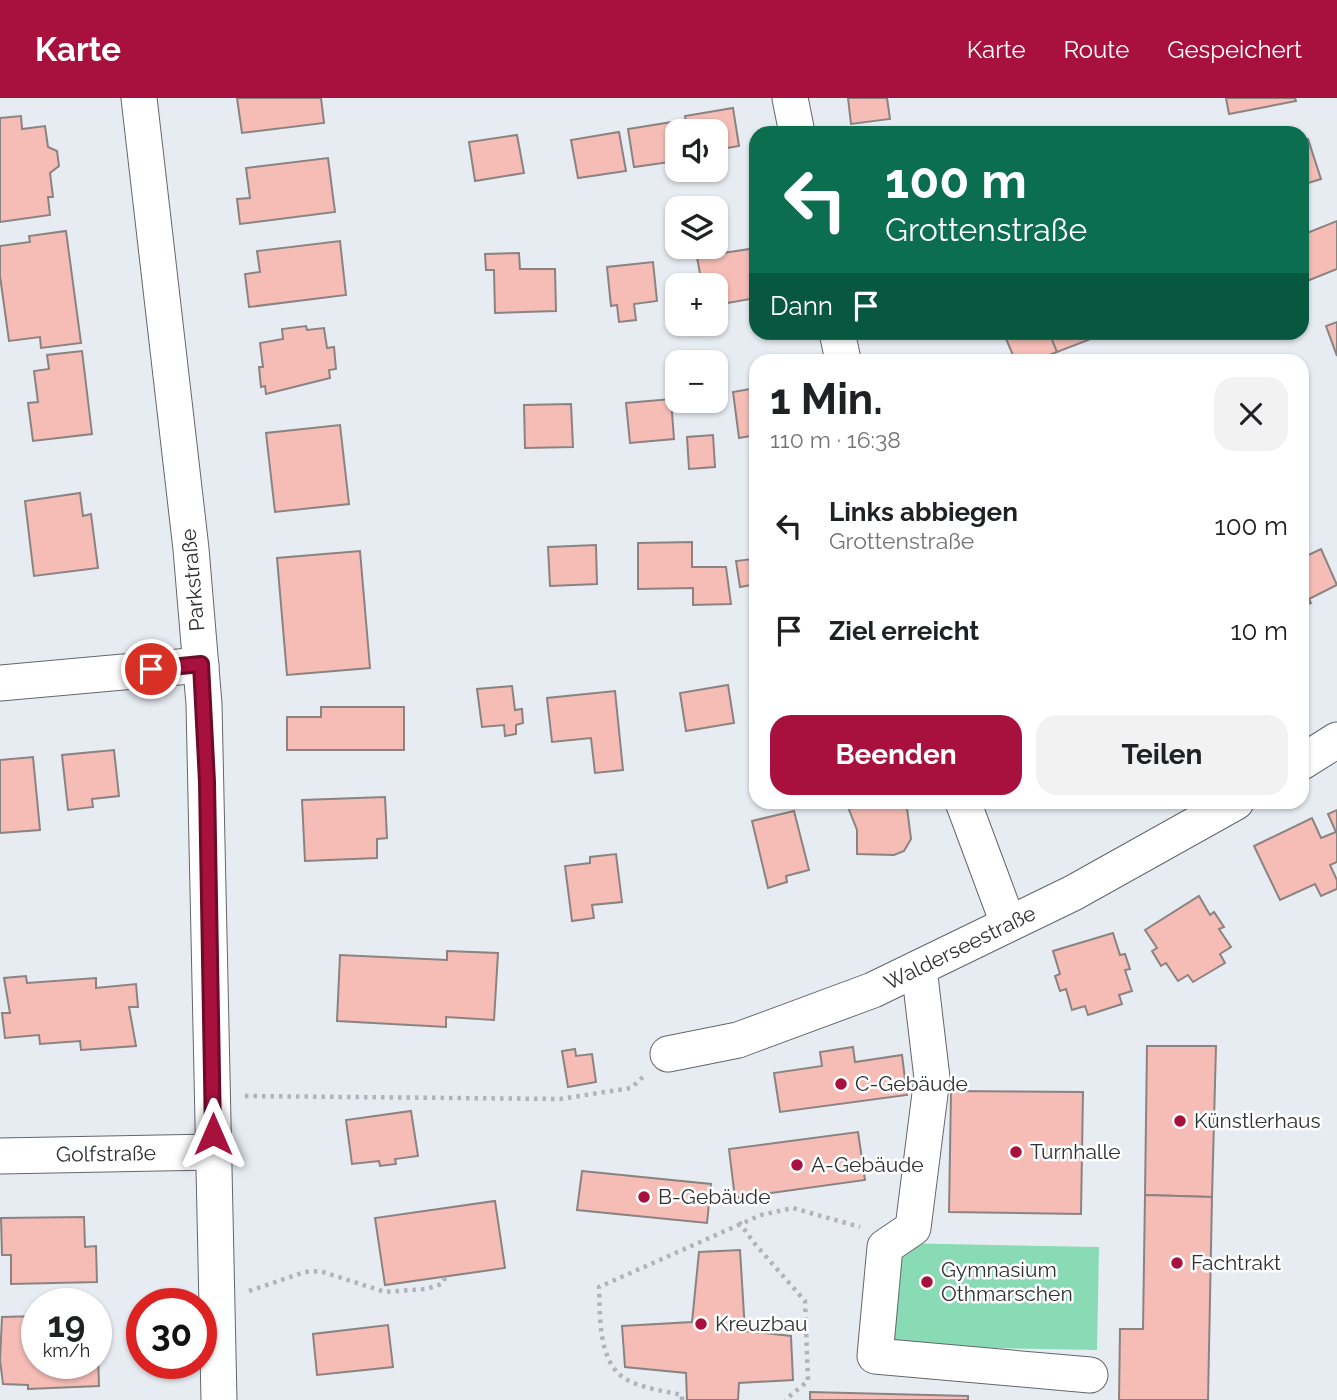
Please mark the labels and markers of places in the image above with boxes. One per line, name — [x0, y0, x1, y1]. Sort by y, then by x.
pin — [121, 639, 181, 699]
place label: C-Gebäude — [855, 1071, 968, 1096]
marker: C-Gebäude — [833, 1076, 849, 1092]
place label: Künstlerhaus — [1194, 1108, 1321, 1133]
marker: Künstlerhaus — [1172, 1113, 1188, 1129]
place label: Turnhalle — [1030, 1139, 1121, 1164]
marker: Turnhalle — [1008, 1144, 1024, 1160]
place label: A-Gebäude — [811, 1152, 924, 1177]
marker: A-Gebäude — [789, 1157, 805, 1173]
place label: B-Gebäude — [658, 1184, 770, 1209]
marker: B-Gebäude — [636, 1189, 652, 1205]
place label: Fachtrakt — [1191, 1250, 1281, 1275]
marker: Fachtrakt — [1169, 1255, 1185, 1271]
place label: Gymnasium Othmarschen — [941, 1257, 1073, 1306]
marker: Gymnasium Othmarschen — [919, 1274, 935, 1290]
place label: Kreuzbau — [715, 1311, 808, 1336]
marker: Kreuzbau — [693, 1316, 709, 1332]

